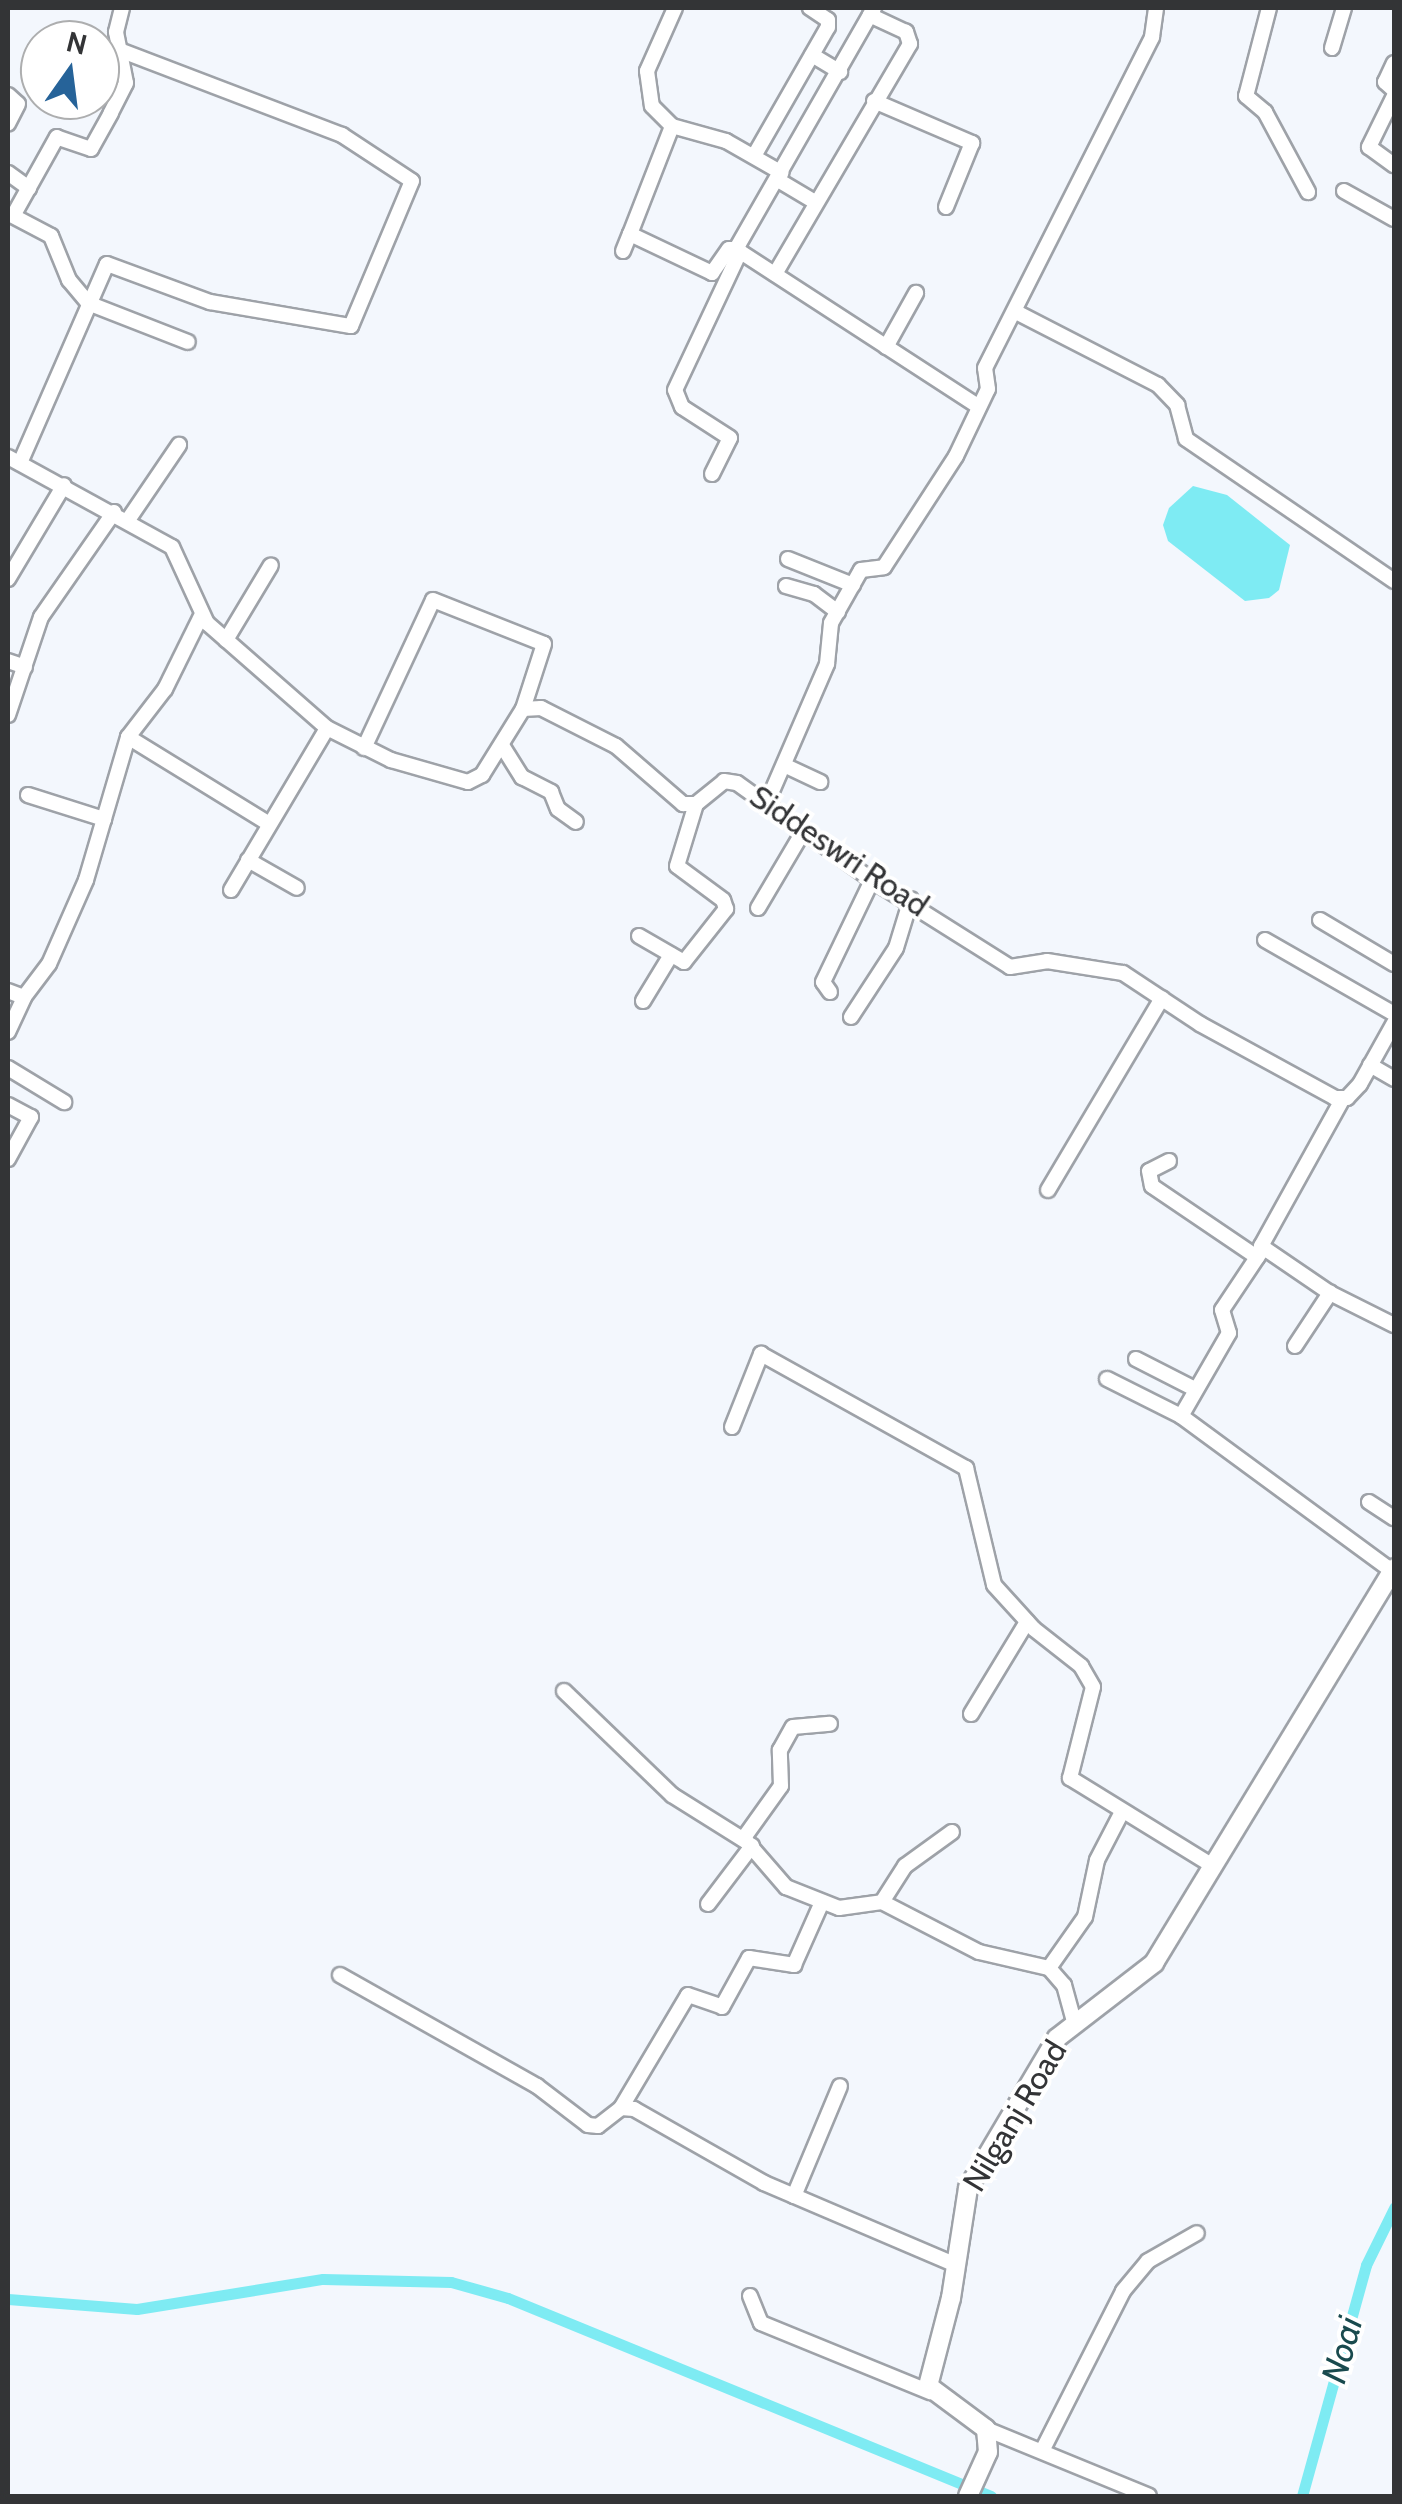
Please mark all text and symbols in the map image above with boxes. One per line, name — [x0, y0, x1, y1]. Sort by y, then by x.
north arrow — [20, 20, 120, 120]
text: N — [63, 24, 90, 62]
street label: Siddeswri Road — [742, 777, 936, 925]
street label: Nilganj Road — [955, 2034, 1075, 2198]
water label: Noai — [1313, 2312, 1371, 2388]

